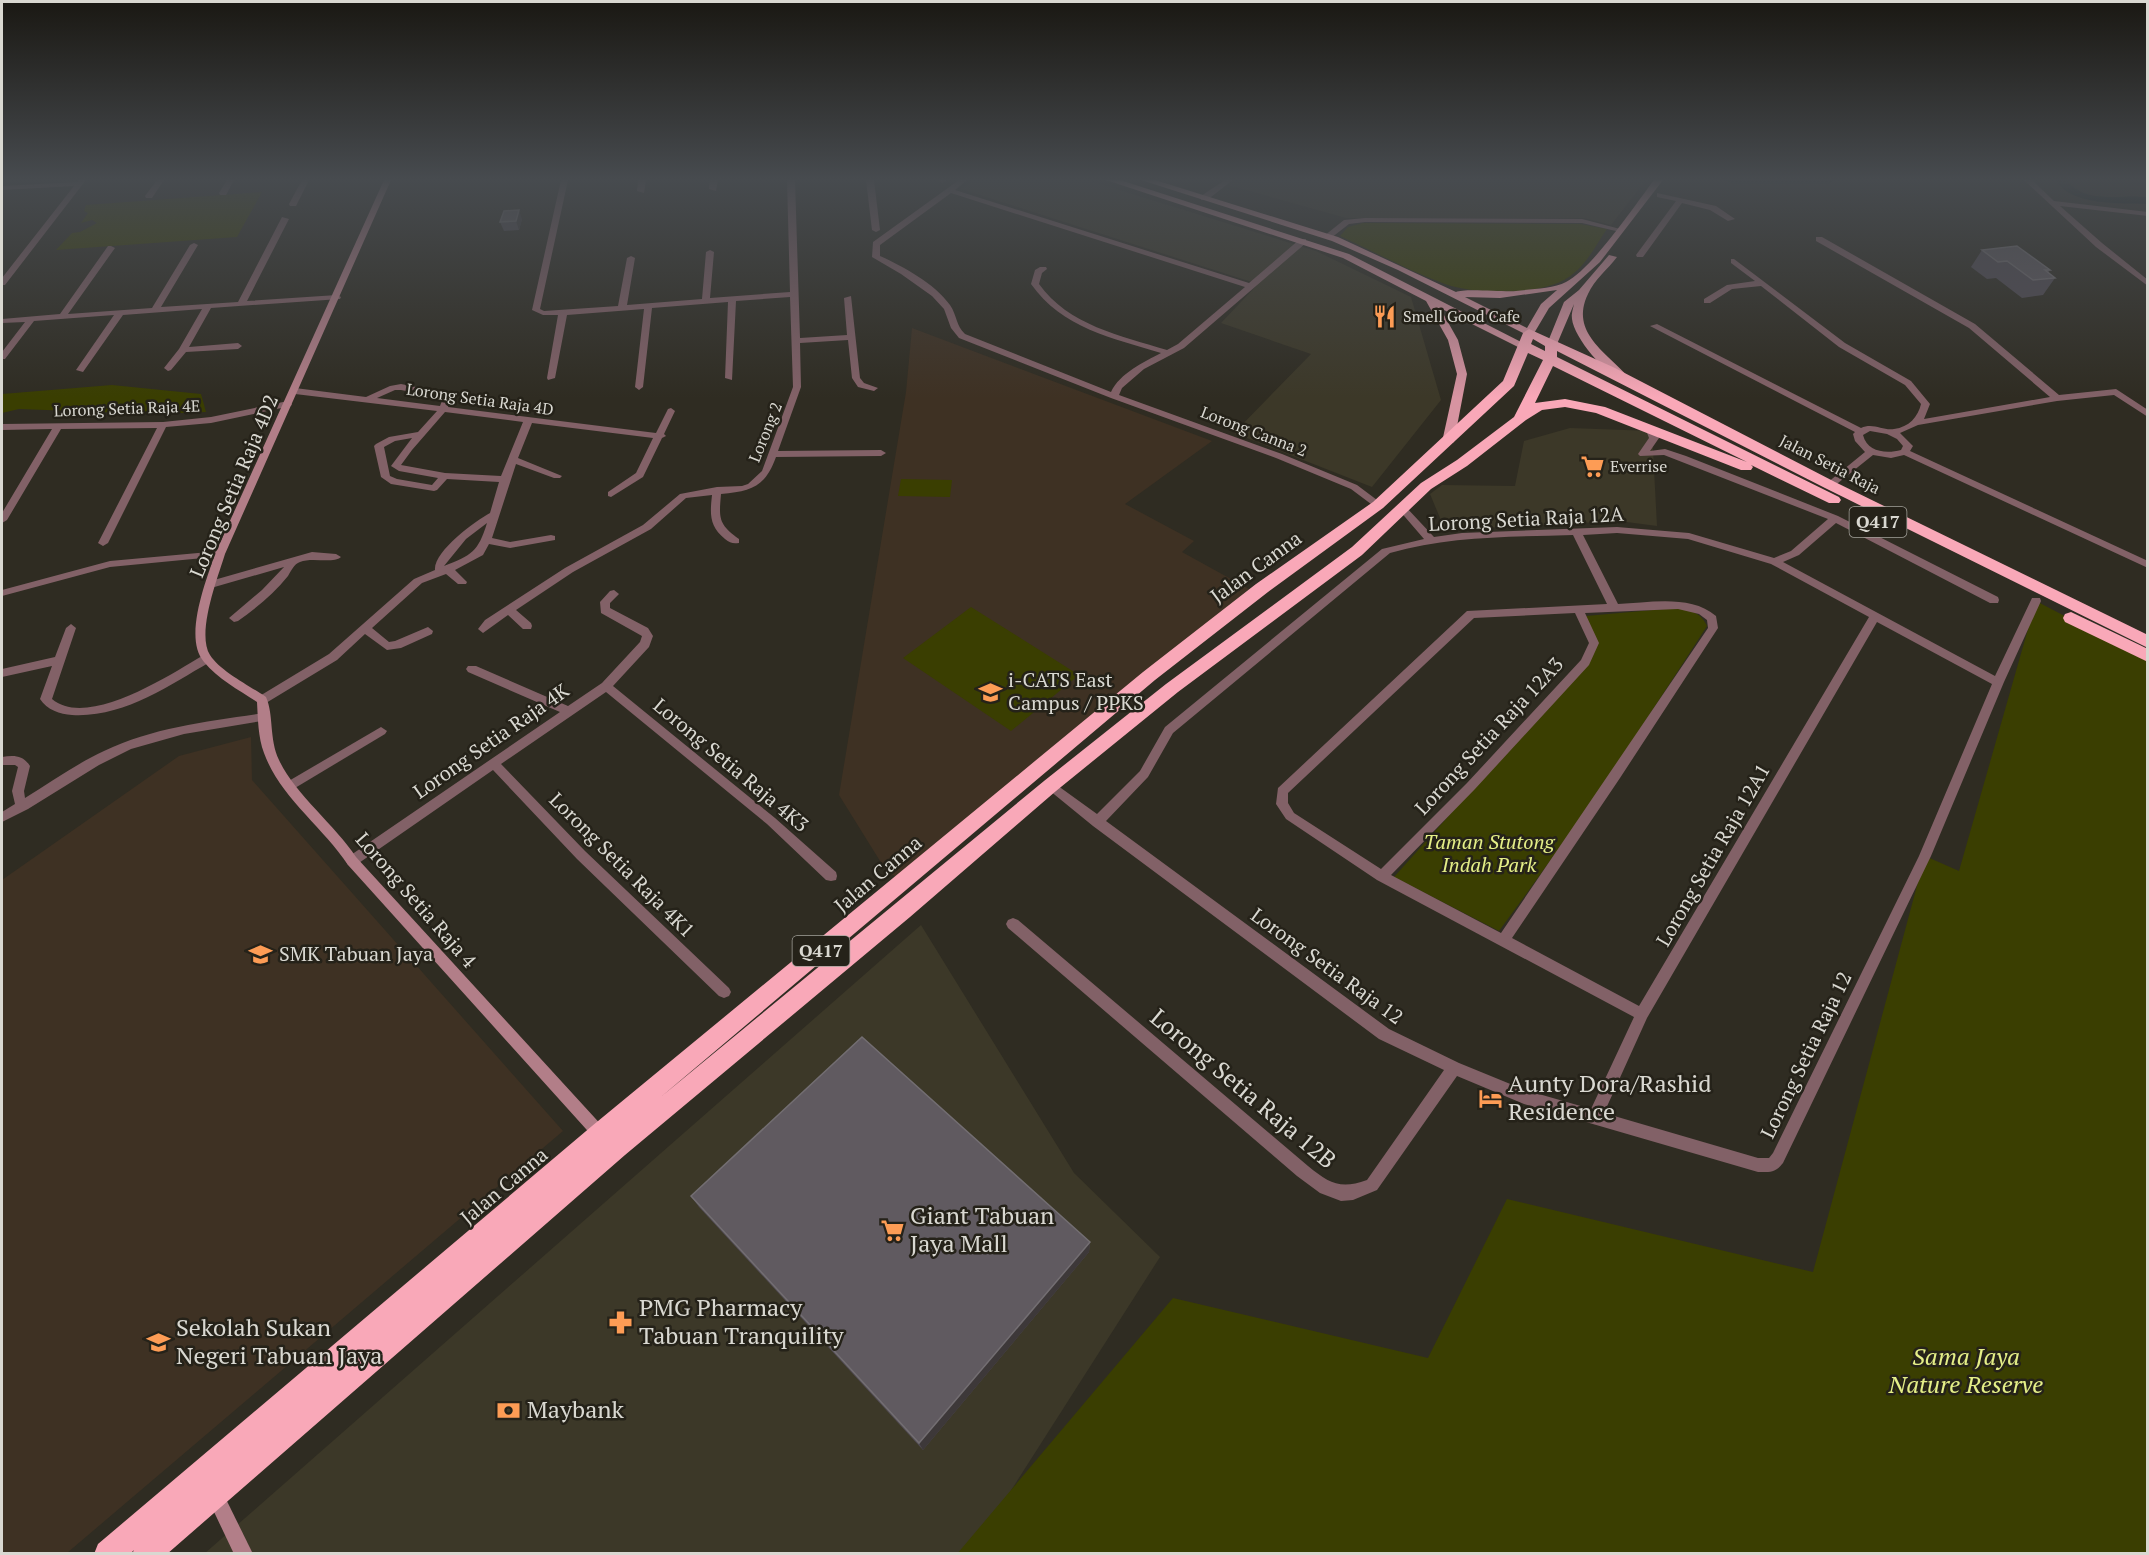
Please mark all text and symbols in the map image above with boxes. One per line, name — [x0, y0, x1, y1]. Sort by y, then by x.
restaurant icon: Smell Good Cafe — [1372, 303, 1398, 329]
place label: Smell Good Cafe — [1403, 305, 1520, 327]
street label: Lorong Setia Raja 4D — [405, 378, 555, 420]
street label: Lorong Setia Raja 4D2 — [183, 390, 284, 581]
street label: Lorong Setia Raja 4E — [53, 394, 201, 422]
street label: Lorong 2 — [743, 399, 787, 465]
street label: Lorong Canna 2 — [1198, 401, 1310, 461]
street label: Jalan Setia Raja — [1776, 429, 1884, 499]
supermarket icon: Everrise — [1579, 453, 1605, 479]
place label: Everrise — [1610, 455, 1667, 477]
street label: Lorong Setia Raja 12A — [1428, 500, 1625, 537]
road number: Q417 — [1850, 507, 1906, 537]
street label: Jalan Canna — [1205, 524, 1307, 609]
street label: Lorong Setia Raja 12A3 — [1408, 651, 1569, 820]
place label: i-CATS East Campus / PPKS — [1008, 666, 1144, 716]
street label: Lorong Setia Raja 4K — [407, 677, 574, 805]
school or university icon: i-CATS East Campus / PPKS — [977, 679, 1003, 705]
street label: Lorong Setia Raja 4K3 — [648, 692, 815, 838]
street label: Lorong Setia Raja 12A1 — [1649, 759, 1776, 951]
street label: Lorong Setia Raja 4K1 — [544, 786, 701, 943]
street label: Lorong Setia Raja 4 — [350, 826, 483, 973]
park label: Taman Stutong Indah Park — [1424, 828, 1556, 878]
street label: Jalan Canna — [828, 829, 927, 918]
street label: Lorong Setia Raja 12 — [1246, 901, 1409, 1030]
road number: Q417 — [792, 936, 850, 966]
place label: SMK Tabuan Jaya — [279, 940, 433, 967]
school or university icon: SMK Tabuan Jaya — [248, 941, 274, 967]
street label: Lorong Setia Raja 12 — [1754, 967, 1858, 1143]
street label: Lorong Setia Raja 12B — [1144, 1001, 1343, 1175]
place label: Aunty Dora/Rashid Residence — [1508, 1067, 1712, 1127]
hotel icon: Aunty Dora/Rashid Residence — [1477, 1085, 1503, 1111]
street label: Jalan Canna — [454, 1141, 553, 1230]
place label: Giant Tabuan Jaya Mall — [910, 1199, 1054, 1259]
supermarket icon: Giant Tabuan Jaya Mall — [879, 1217, 905, 1243]
place label: PMG Pharmacy Tabuan Tranquility — [639, 1291, 845, 1351]
pharmacy icon: PMG Pharmacy Tabuan Tranquility — [608, 1309, 634, 1335]
place label: Sekolah Sukan Negeri Tabuan Jaya — [176, 1311, 382, 1371]
school or university icon: Sekolah Sukan Negeri Tabuan Jaya — [145, 1329, 171, 1355]
park label: Sama Jaya Nature Reserve — [1888, 1340, 2043, 1400]
place label: Maybank — [527, 1393, 625, 1425]
bank icon: Maybank — [496, 1397, 522, 1423]

